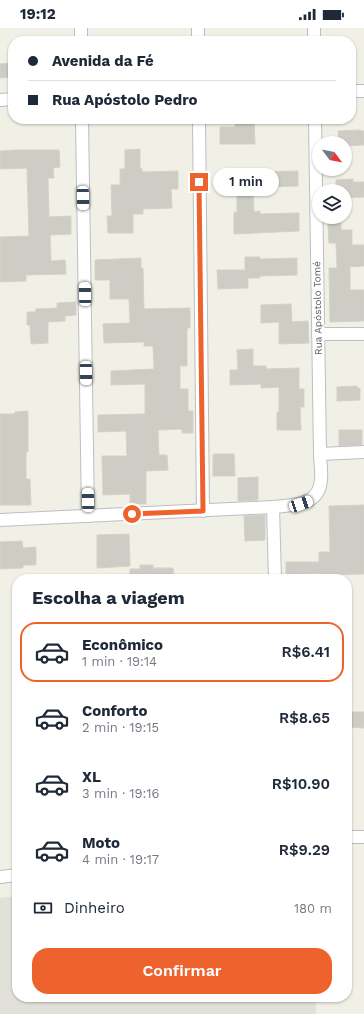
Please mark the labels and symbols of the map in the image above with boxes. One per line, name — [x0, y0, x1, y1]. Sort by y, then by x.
north arrow — [312, 136, 352, 176]
callout: 1 min — [213, 168, 279, 196]
route end — [190, 173, 208, 191]
car — [77, 186, 89, 210]
street label: Rua Apóstolo Tomé — [311, 261, 324, 355]
car — [79, 282, 91, 306]
car — [80, 361, 92, 385]
car — [82, 488, 94, 512]
car — [288, 494, 314, 514]
route start — [123, 505, 141, 523]

